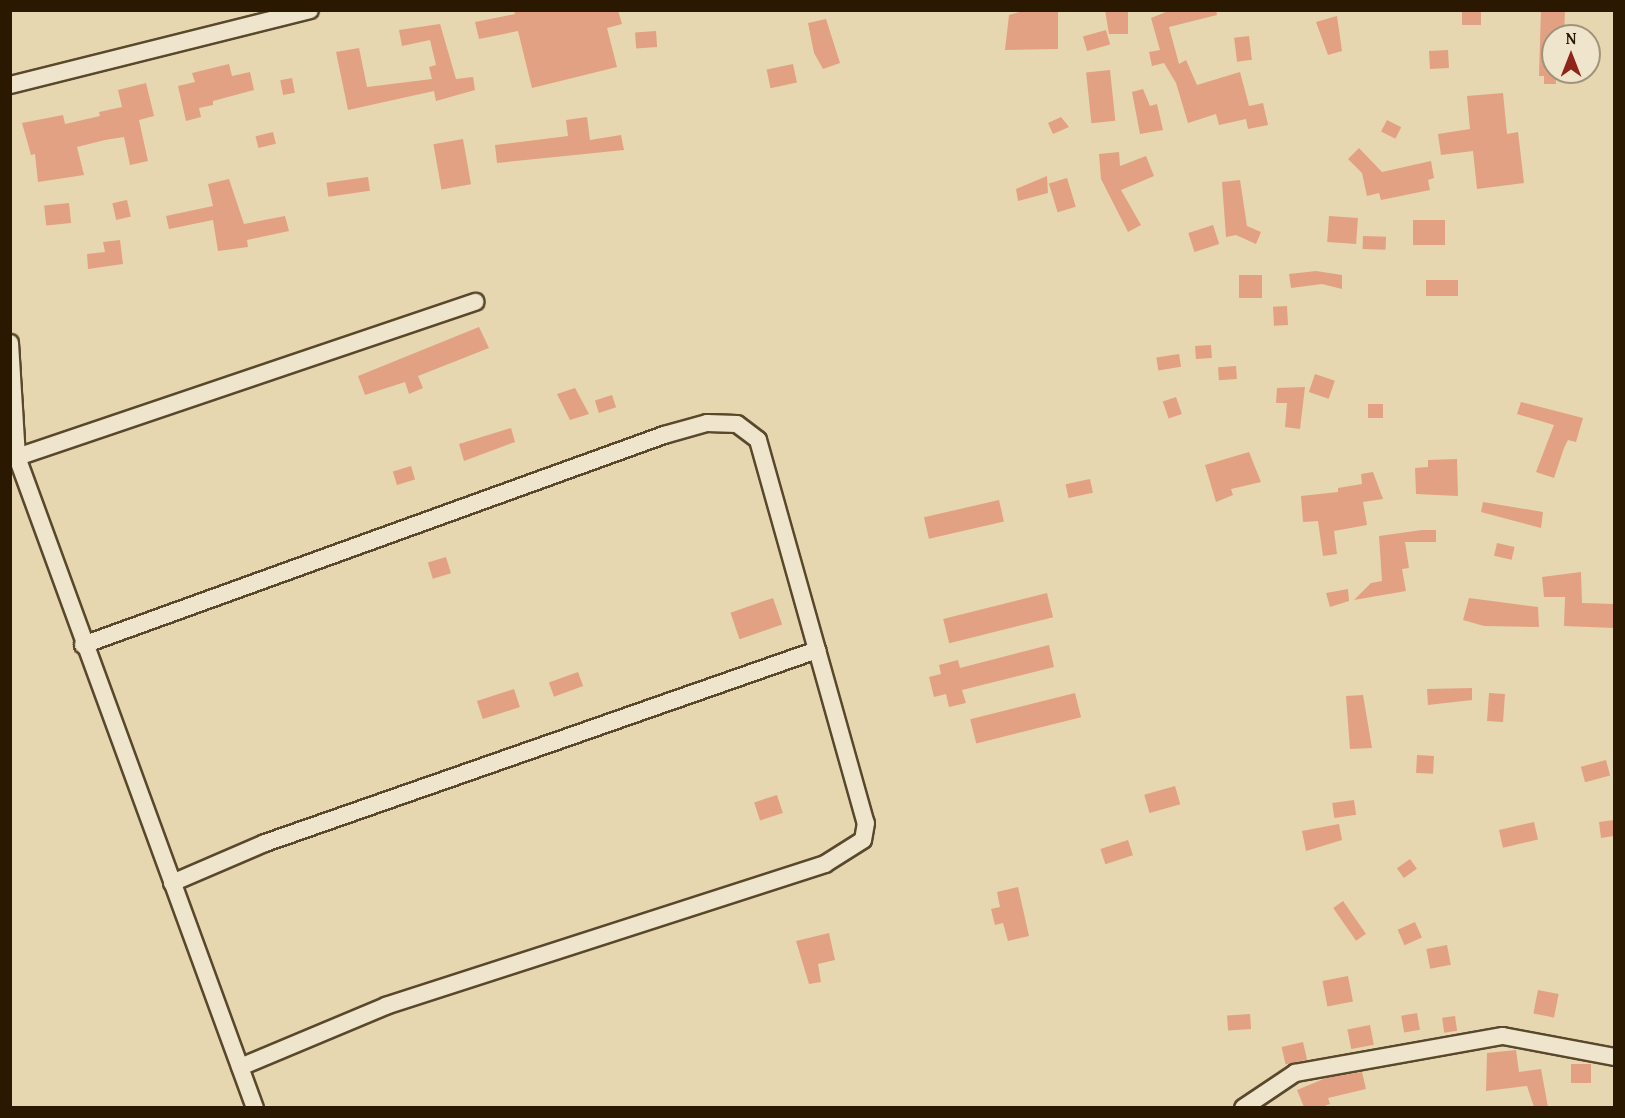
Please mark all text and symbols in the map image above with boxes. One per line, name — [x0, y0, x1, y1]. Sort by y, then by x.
north arrow — [1541, 24, 1601, 84]
text: N — [1566, 26, 1576, 50]

